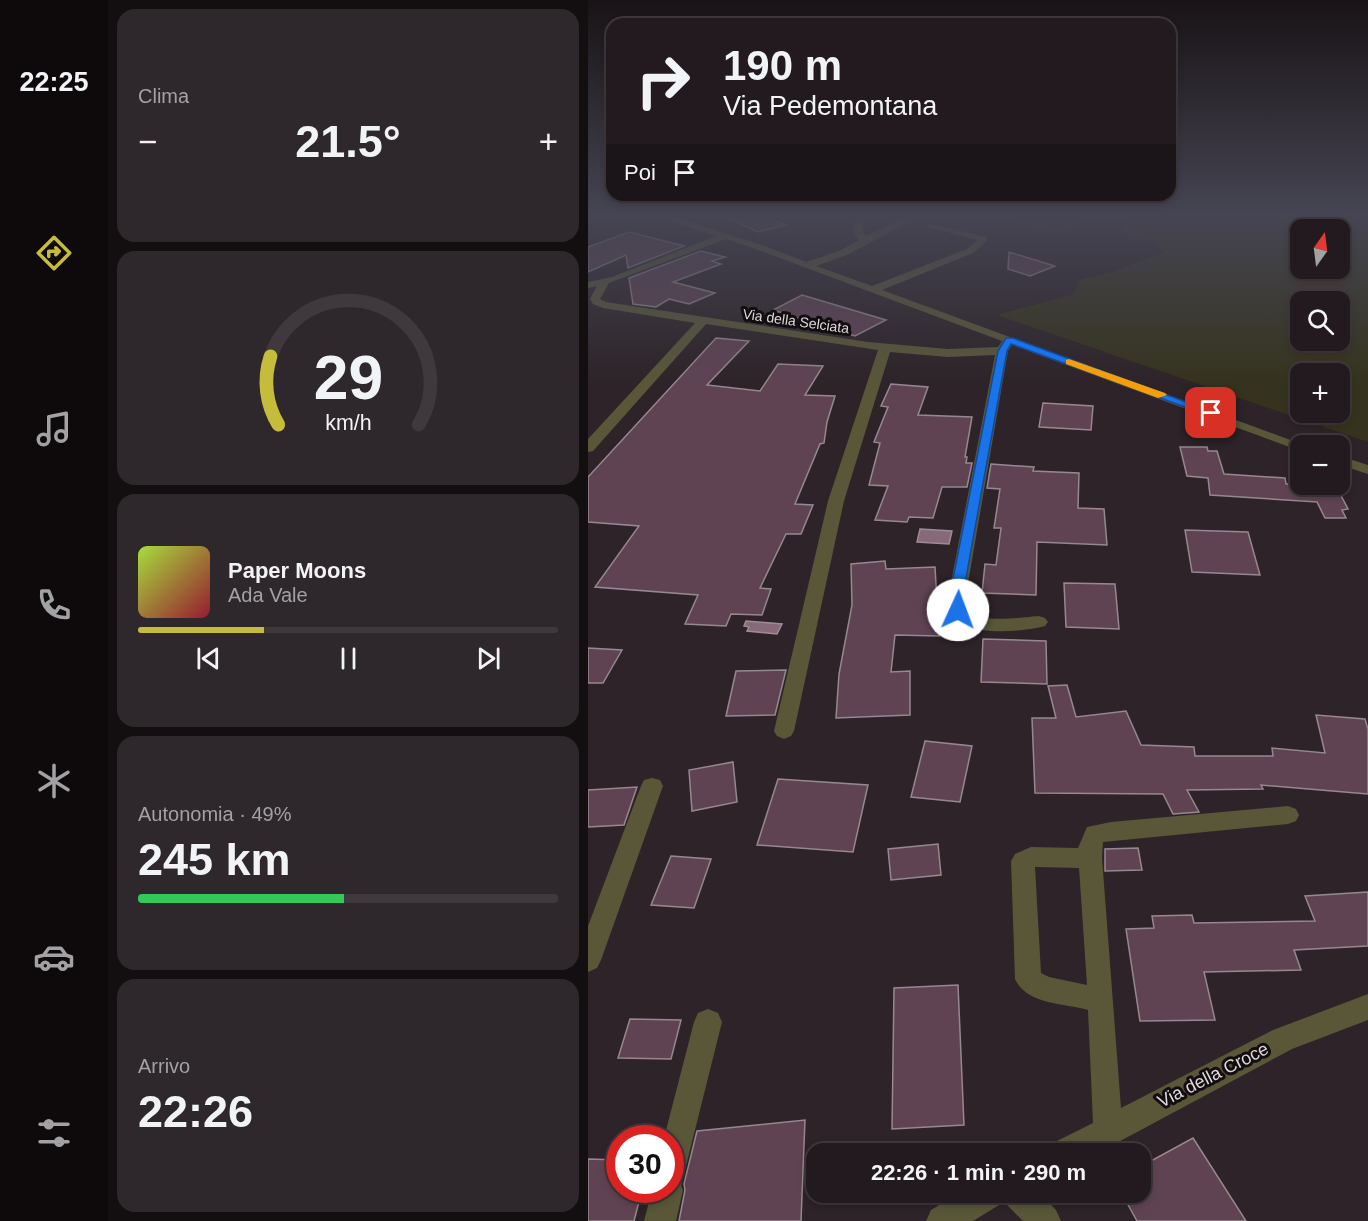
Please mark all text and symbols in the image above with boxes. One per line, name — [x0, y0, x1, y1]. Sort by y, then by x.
icon: right — [624, 42, 702, 120]
text: 190 m — [723, 42, 842, 89]
text: 22:25 — [19, 67, 89, 97]
text: Clima — [138, 85, 189, 107]
text: Via Pedemontana — [723, 91, 937, 121]
text: 21.5° — [295, 116, 401, 167]
text: − — [138, 123, 157, 160]
text: + — [539, 123, 558, 160]
icon: arrive — [668, 156, 701, 189]
text: Poi — [624, 160, 656, 185]
north arrow — [1290, 219, 1350, 279]
map controls — [1290, 219, 1350, 495]
icon: directions — [33, 232, 75, 274]
button: search — [1290, 291, 1350, 351]
street label: Via della Selciata — [742, 306, 850, 336]
text: 29 — [313, 343, 383, 412]
button: + — [1290, 363, 1350, 423]
pin — [1185, 387, 1236, 438]
icon: arrive — [1194, 396, 1227, 429]
icon: music — [33, 408, 75, 450]
text: km/h — [325, 412, 371, 436]
button: − — [1290, 435, 1350, 495]
text: Paper Moons — [228, 558, 366, 583]
position arrow — [926, 578, 990, 642]
icon: phone — [33, 584, 75, 626]
text: Ada Vale — [228, 584, 308, 606]
icon: previous — [192, 642, 225, 675]
icon: pause — [332, 642, 365, 675]
icon: next — [472, 642, 505, 675]
icon: climate — [33, 760, 75, 802]
text: Autonomia · 49% — [138, 803, 291, 825]
text: 245 km — [138, 834, 291, 885]
icon: car — [33, 936, 75, 978]
street label: Via della Croce — [1154, 1038, 1272, 1112]
text: Arrivo — [138, 1055, 190, 1077]
text: 22:26 — [138, 1086, 253, 1137]
icon: filters — [33, 1112, 75, 1154]
speed limit sign: 30 — [606, 1125, 684, 1203]
text: 22:26 · 1 min · 290 m — [871, 1160, 1086, 1185]

